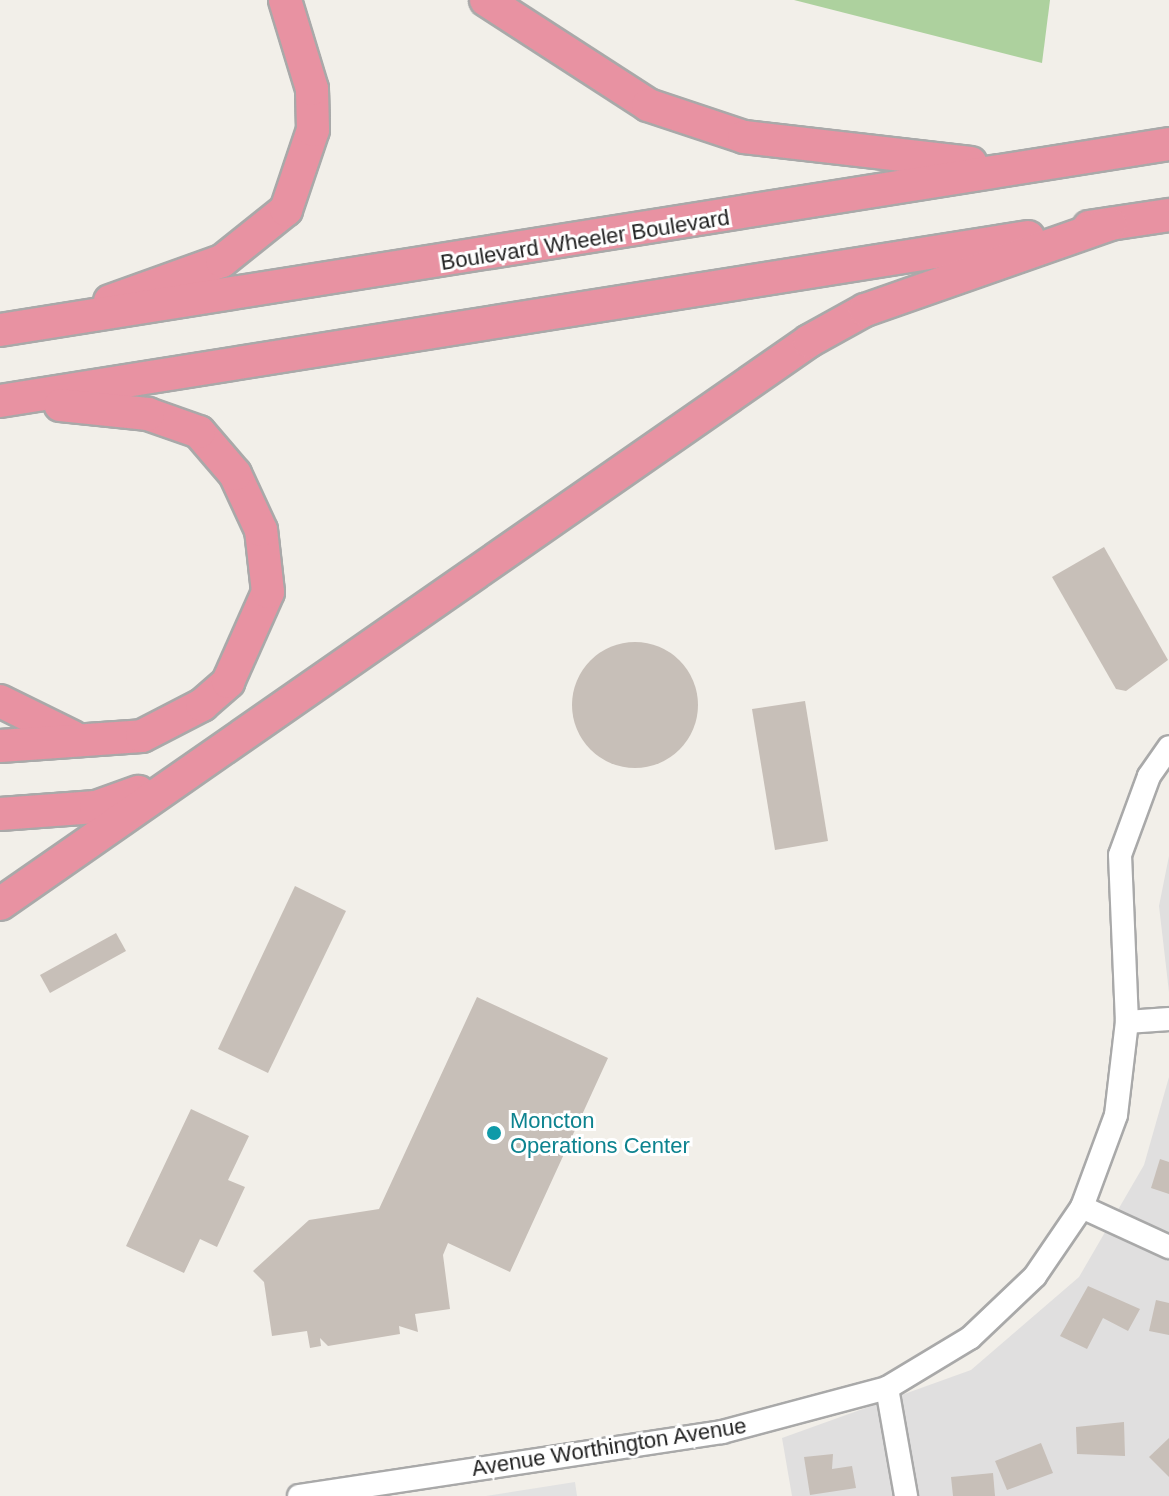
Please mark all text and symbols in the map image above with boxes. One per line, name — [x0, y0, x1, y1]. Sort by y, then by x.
street label: Boulevard Wheeler Boulevard — [439, 204, 731, 276]
place label: Moncton Operations Center — [510, 1107, 690, 1158]
marker: Moncton Operations Center — [485, 1124, 503, 1142]
street label: Avenue Worthington Avenue — [469, 1412, 749, 1482]

